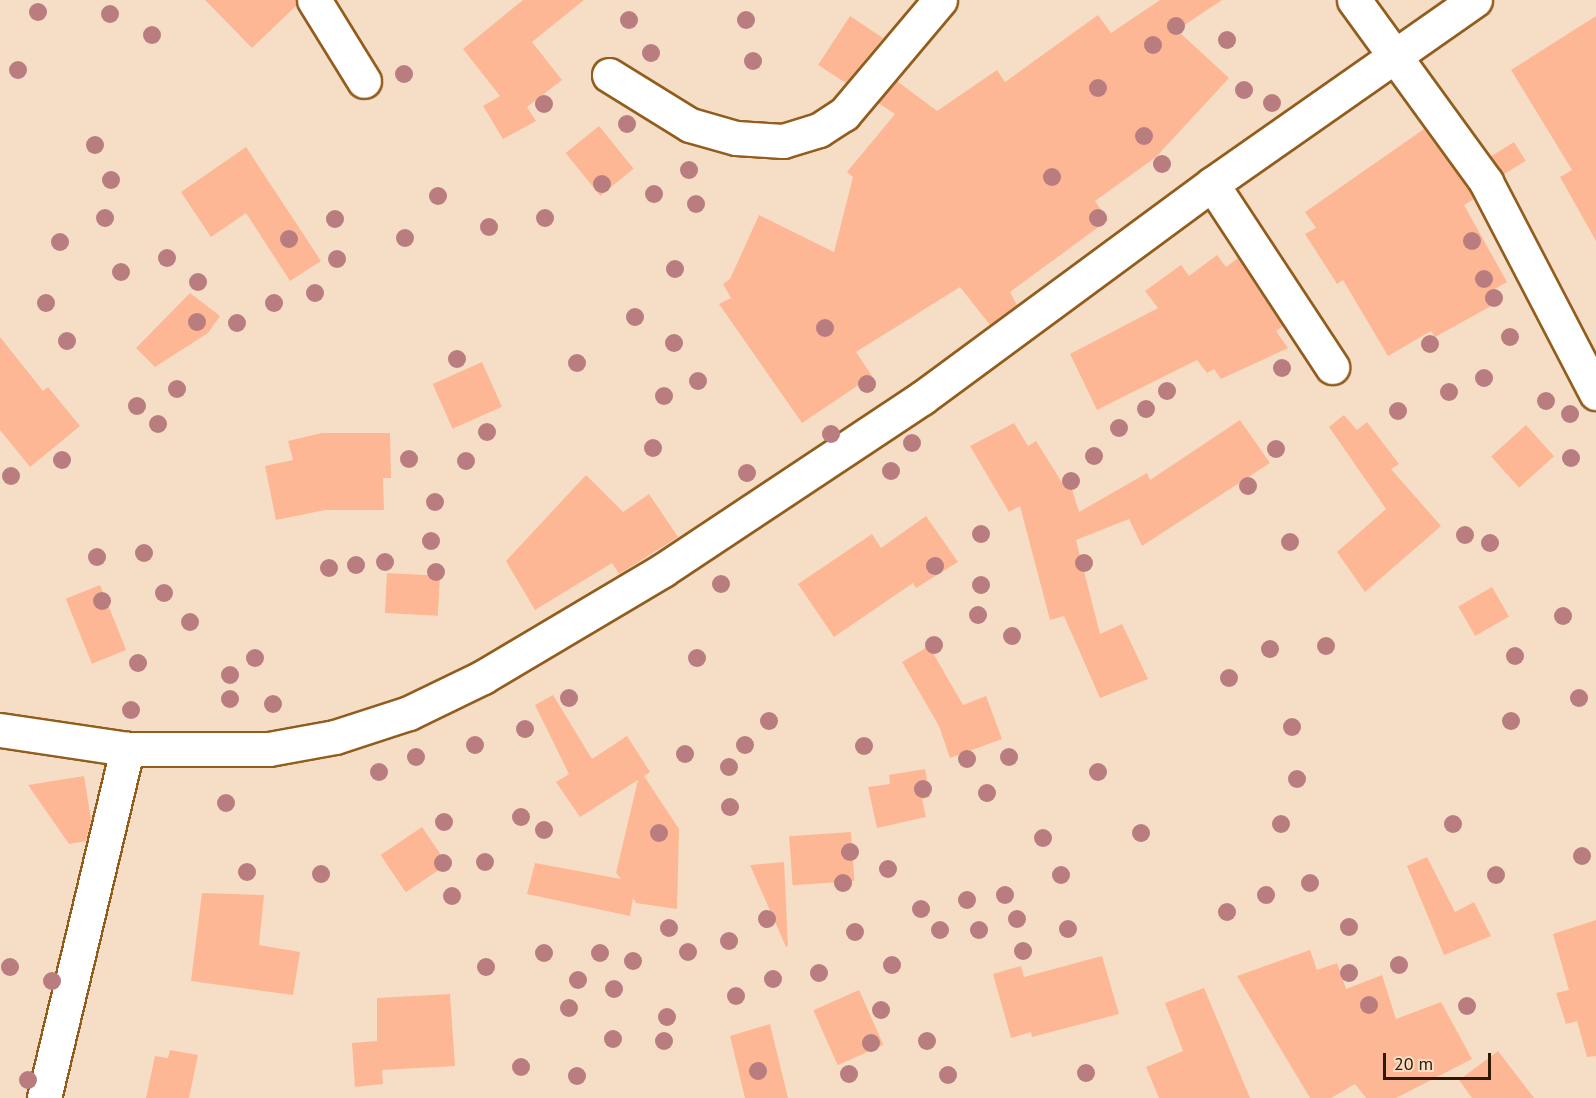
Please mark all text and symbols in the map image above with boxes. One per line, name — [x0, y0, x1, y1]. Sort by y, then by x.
scale bar — [1386, 1041, 1494, 1079]
text: 20 m — [1394, 1052, 1433, 1075]

